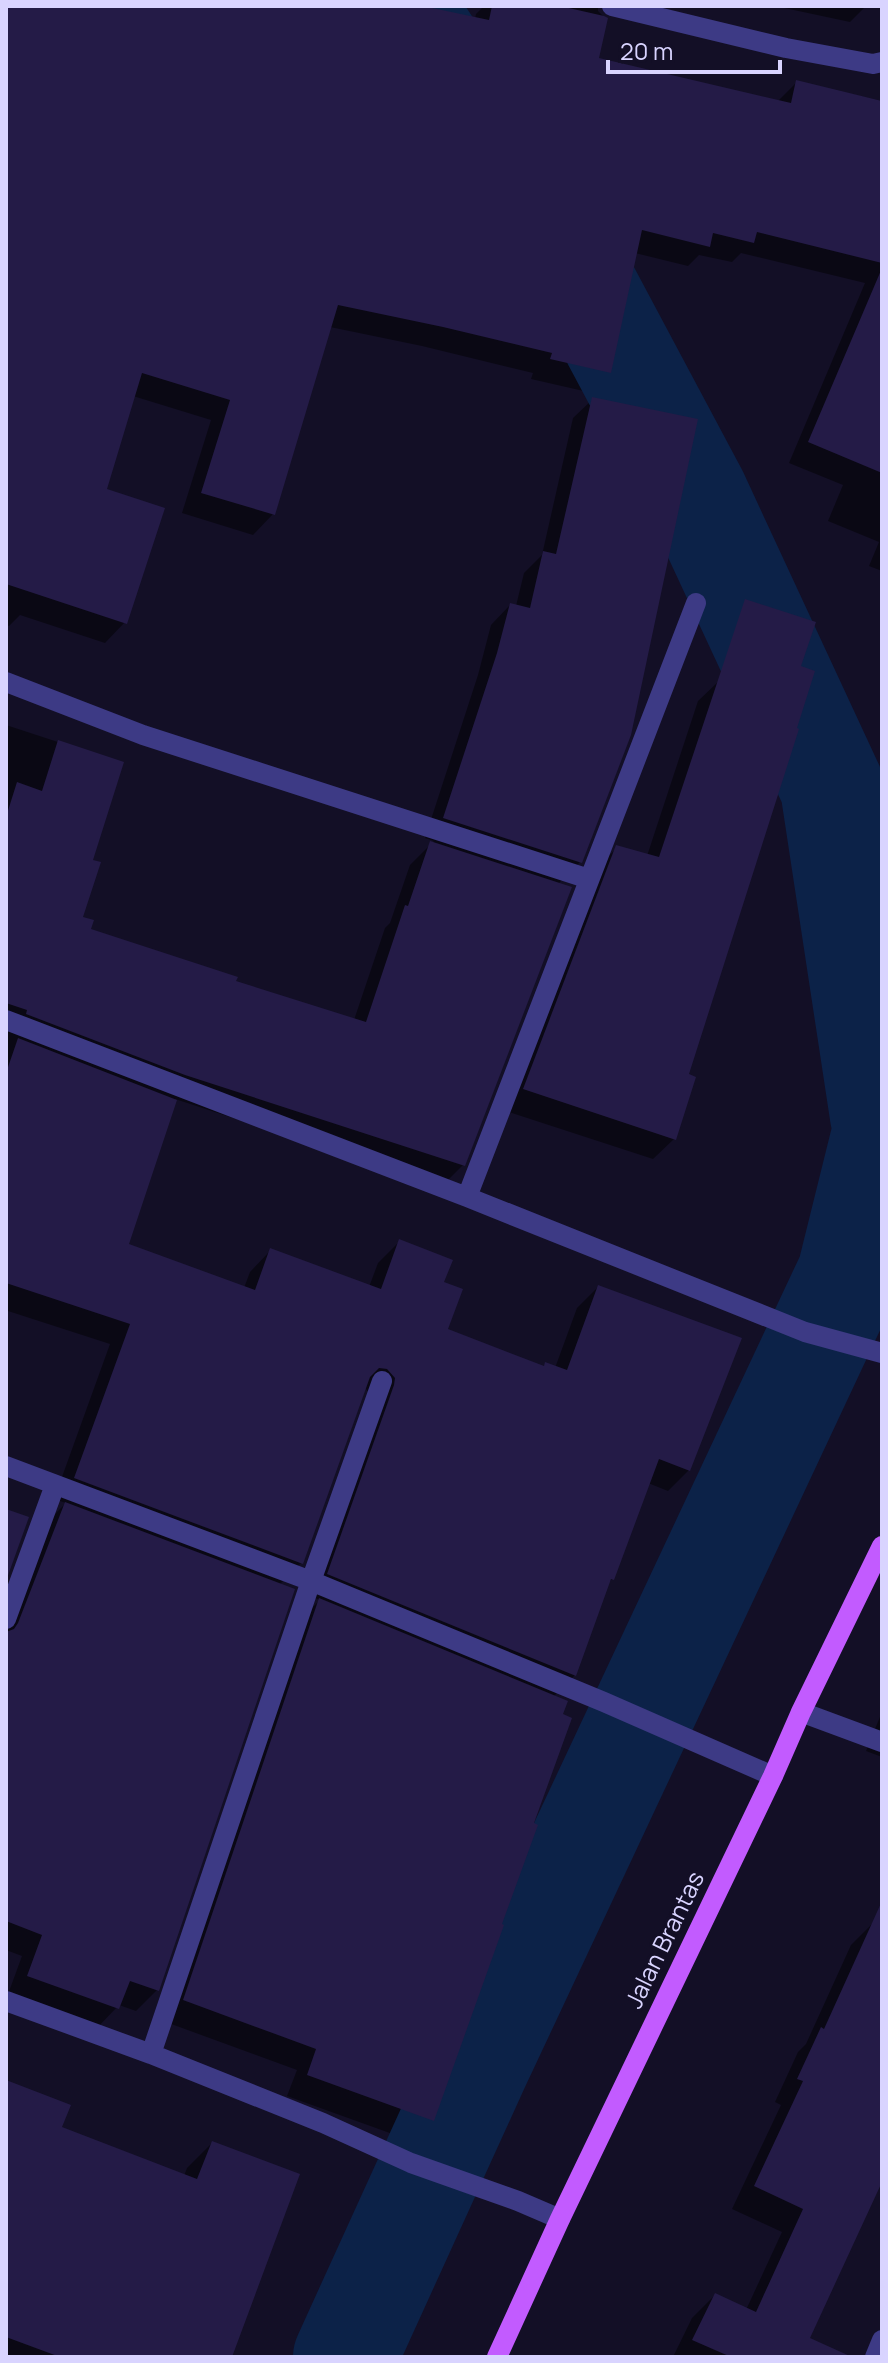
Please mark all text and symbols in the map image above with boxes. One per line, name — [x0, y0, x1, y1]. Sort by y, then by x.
scale bar — [608, 24, 780, 74]
text: 20 m — [620, 34, 673, 67]
street label: Jalan Brantas — [616, 1865, 711, 2013]

